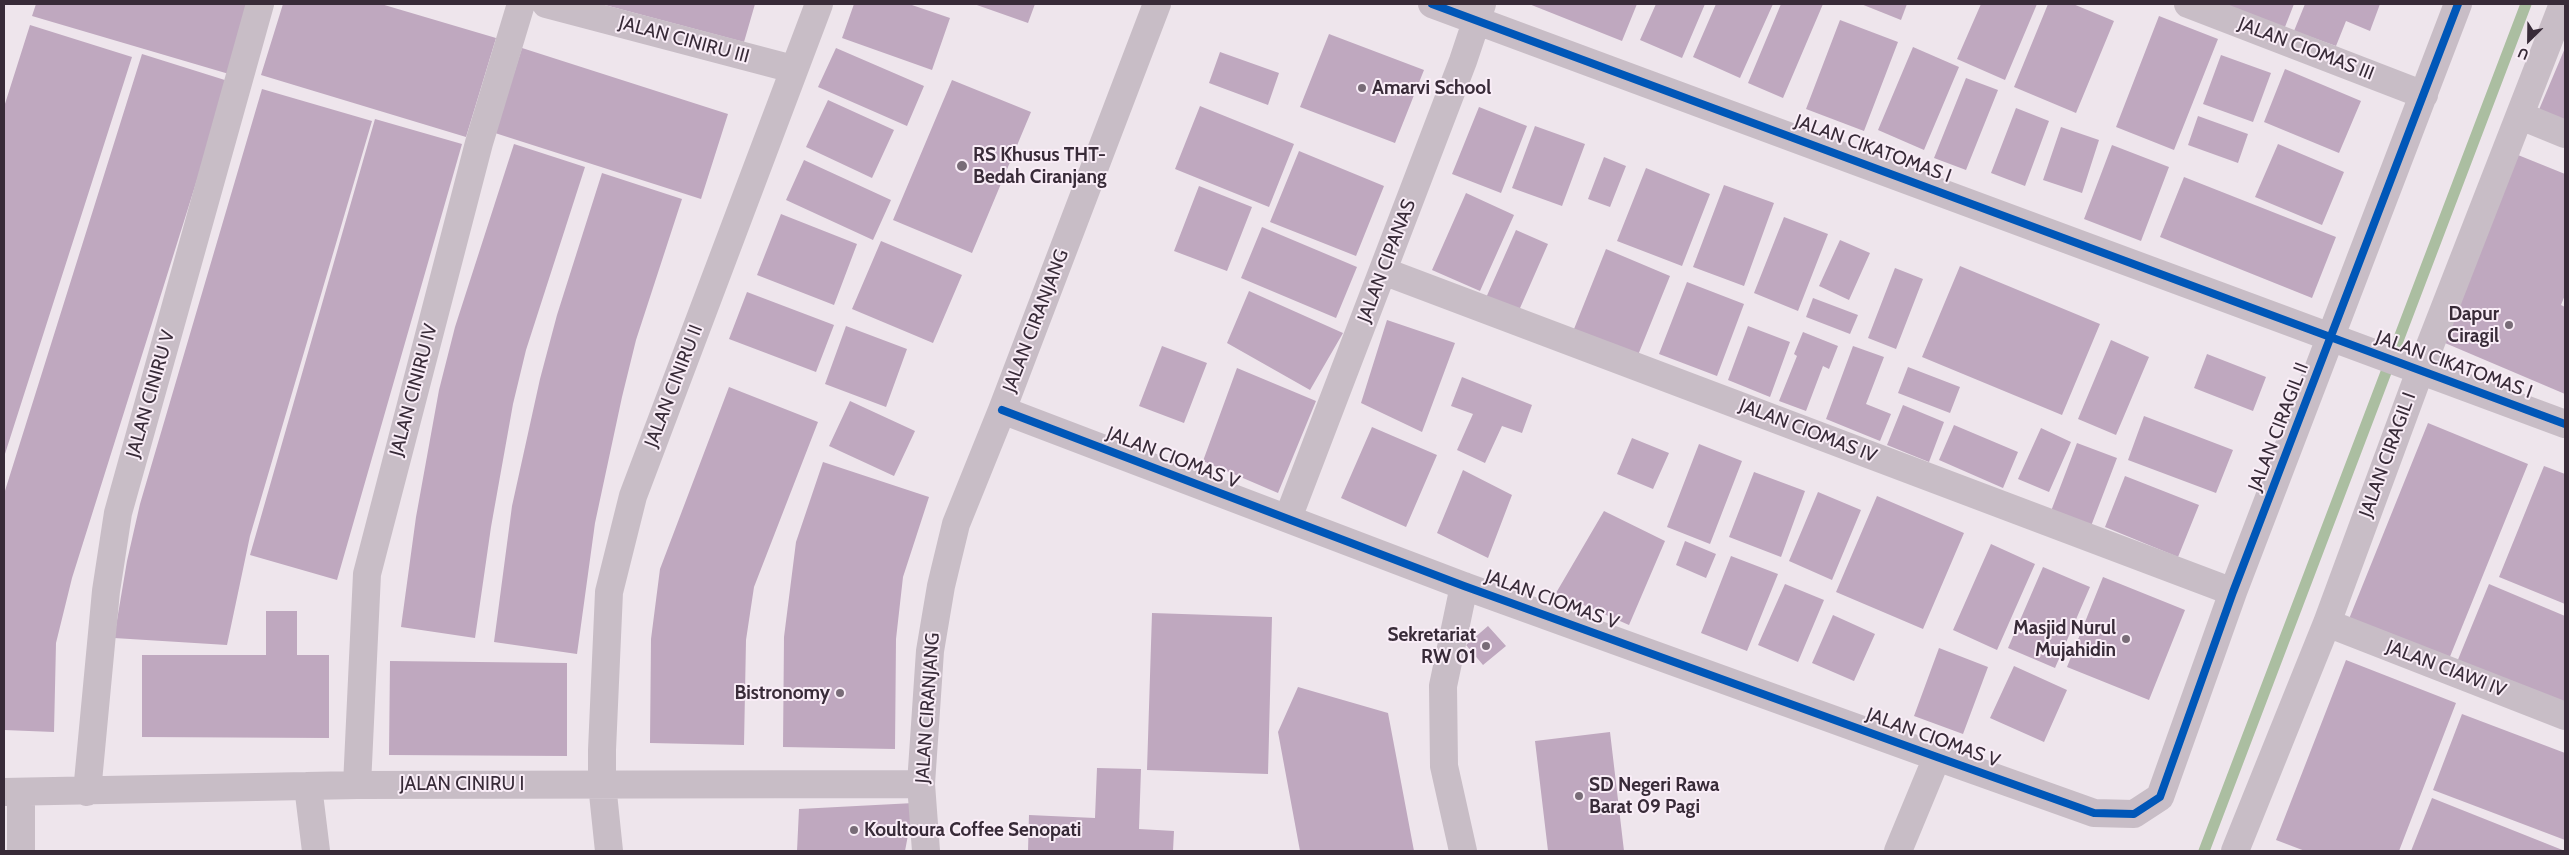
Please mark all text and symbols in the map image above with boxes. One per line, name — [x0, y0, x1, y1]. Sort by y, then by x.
street label: JALAN CINIRU III — [616, 12, 752, 68]
street label: JALAN CIOMAS III — [2235, 13, 2377, 85]
north arrow — [2504, 15, 2554, 65]
text: U — [2515, 44, 2531, 64]
place label: Amarvi School — [1372, 77, 1491, 99]
marker: Amarvi School — [1356, 82, 1368, 94]
street label: JALAN CIKATOMAS I — [1792, 110, 1954, 188]
place label: RS Khusus THT- Bedah Ciranjang — [973, 144, 1106, 188]
marker: RS Khusus THT- Bedah Ciranjang — [955, 159, 969, 173]
street label: JALAN CIPANAS — [1353, 196, 1421, 326]
street label: JALAN CIRANJANG — [998, 246, 1074, 396]
place label: Dapur Ciragil — [2447, 303, 2499, 347]
marker: Dapur Ciragil — [2503, 319, 2515, 331]
street label: JALAN CINIRU IV — [385, 321, 443, 459]
street label: JALAN CINIRU II — [640, 322, 708, 450]
street label: JALAN CIKATOMAS I — [2373, 326, 2535, 404]
street label: JALAN CINIRU V — [122, 328, 180, 460]
street label: JALAN CIRAGIL II — [2244, 359, 2314, 495]
street label: JALAN CIRAGIL I — [2355, 389, 2421, 521]
street label: JALAN CIOMAS IV — [1736, 394, 1880, 468]
street label: JALAN CIOMAS V — [1103, 422, 1243, 494]
street label: JALAN CIOMAS V — [1482, 565, 1622, 635]
place label: Masjid Nurul Mujahidin — [2013, 617, 2116, 661]
place label: Sekretariat RW 01 — [1387, 624, 1476, 668]
street label: JALAN CIRANJANG — [911, 632, 945, 784]
marker: Masjid Nurul Mujahidin — [2120, 633, 2132, 645]
street label: JALAN CIAWI IV — [2383, 636, 2509, 702]
marker: Sekretariat RW 01 — [1480, 640, 1492, 652]
place label: Bistronomy — [734, 682, 830, 704]
marker: Bistronomy — [834, 687, 846, 699]
street label: JALAN CIOMAS V — [1863, 703, 2003, 773]
street label: JALAN CINIRU I — [400, 773, 524, 795]
place label: SD Negeri Rawa Barat 09 Pagi — [1589, 774, 1719, 818]
marker: SD Negeri Rawa Barat 09 Pagi — [1573, 790, 1585, 802]
place label: Koultoura Coffee Senopati — [864, 819, 1081, 841]
marker: Koultoura Coffee Senopati — [848, 824, 860, 836]

